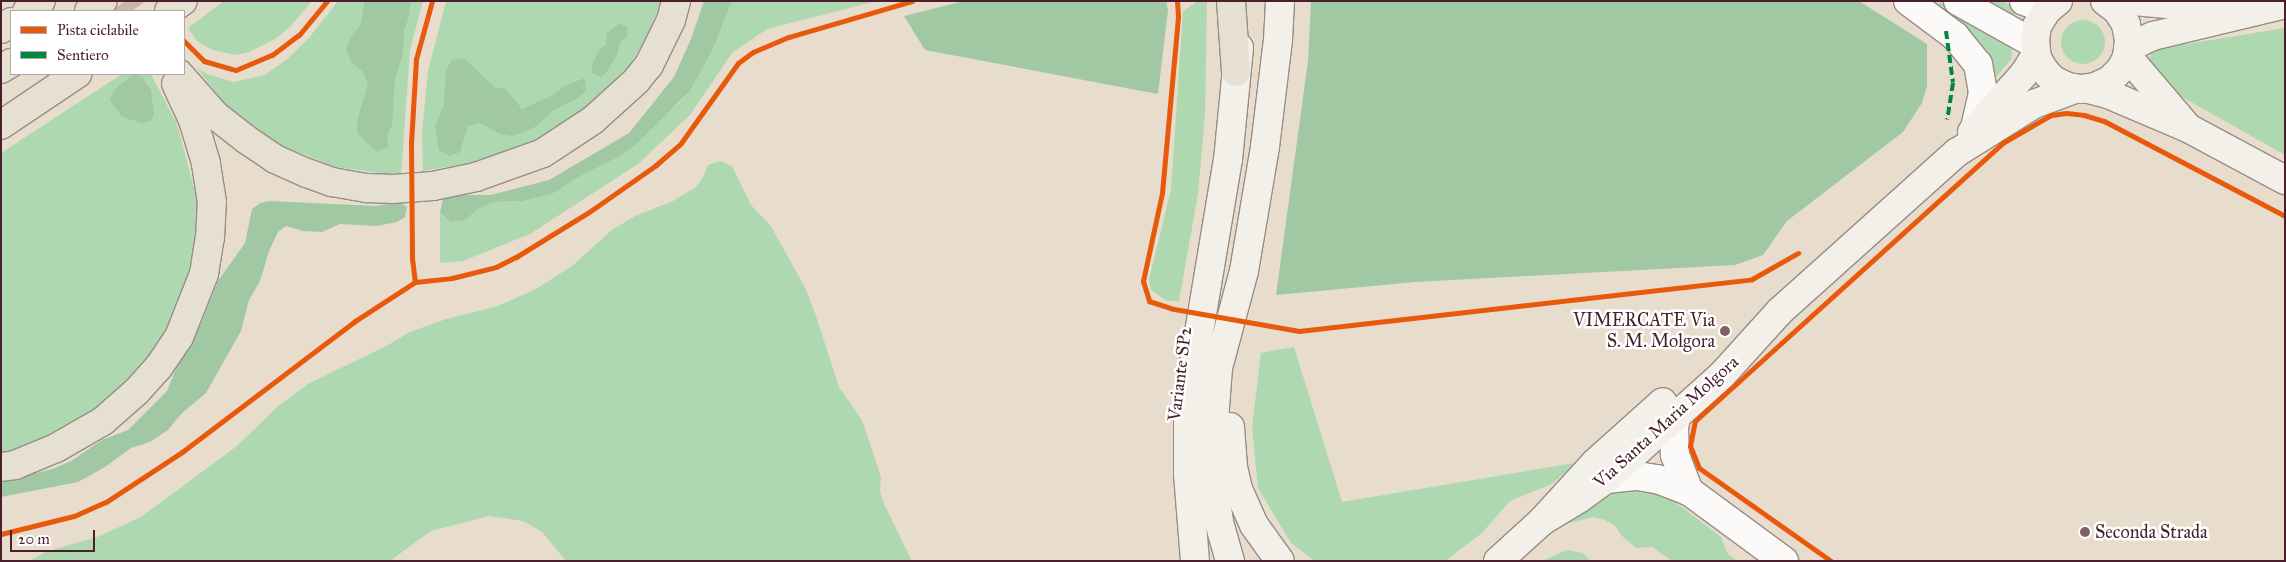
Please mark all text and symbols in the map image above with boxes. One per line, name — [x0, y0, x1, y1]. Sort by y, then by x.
legend — [10, 10, 185, 75]
text: Pista ciclabile — [57, 21, 139, 39]
text: Sentiero — [57, 46, 109, 64]
place label: VIMERCATE Via S. M. Molgora — [1573, 310, 1715, 352]
marker: VIMERCATE Via S. M. Molgora — [1719, 325, 1731, 337]
street label: Variante SP2 — [1163, 326, 1197, 422]
street label: Via Santa Maria Molgora — [1589, 351, 1743, 493]
scale bar — [12, 520, 98, 552]
place label: Seconda Strada — [2095, 521, 2208, 543]
marker: Seconda Strada — [2079, 526, 2091, 538]
text: 20 m — [18, 530, 50, 548]

